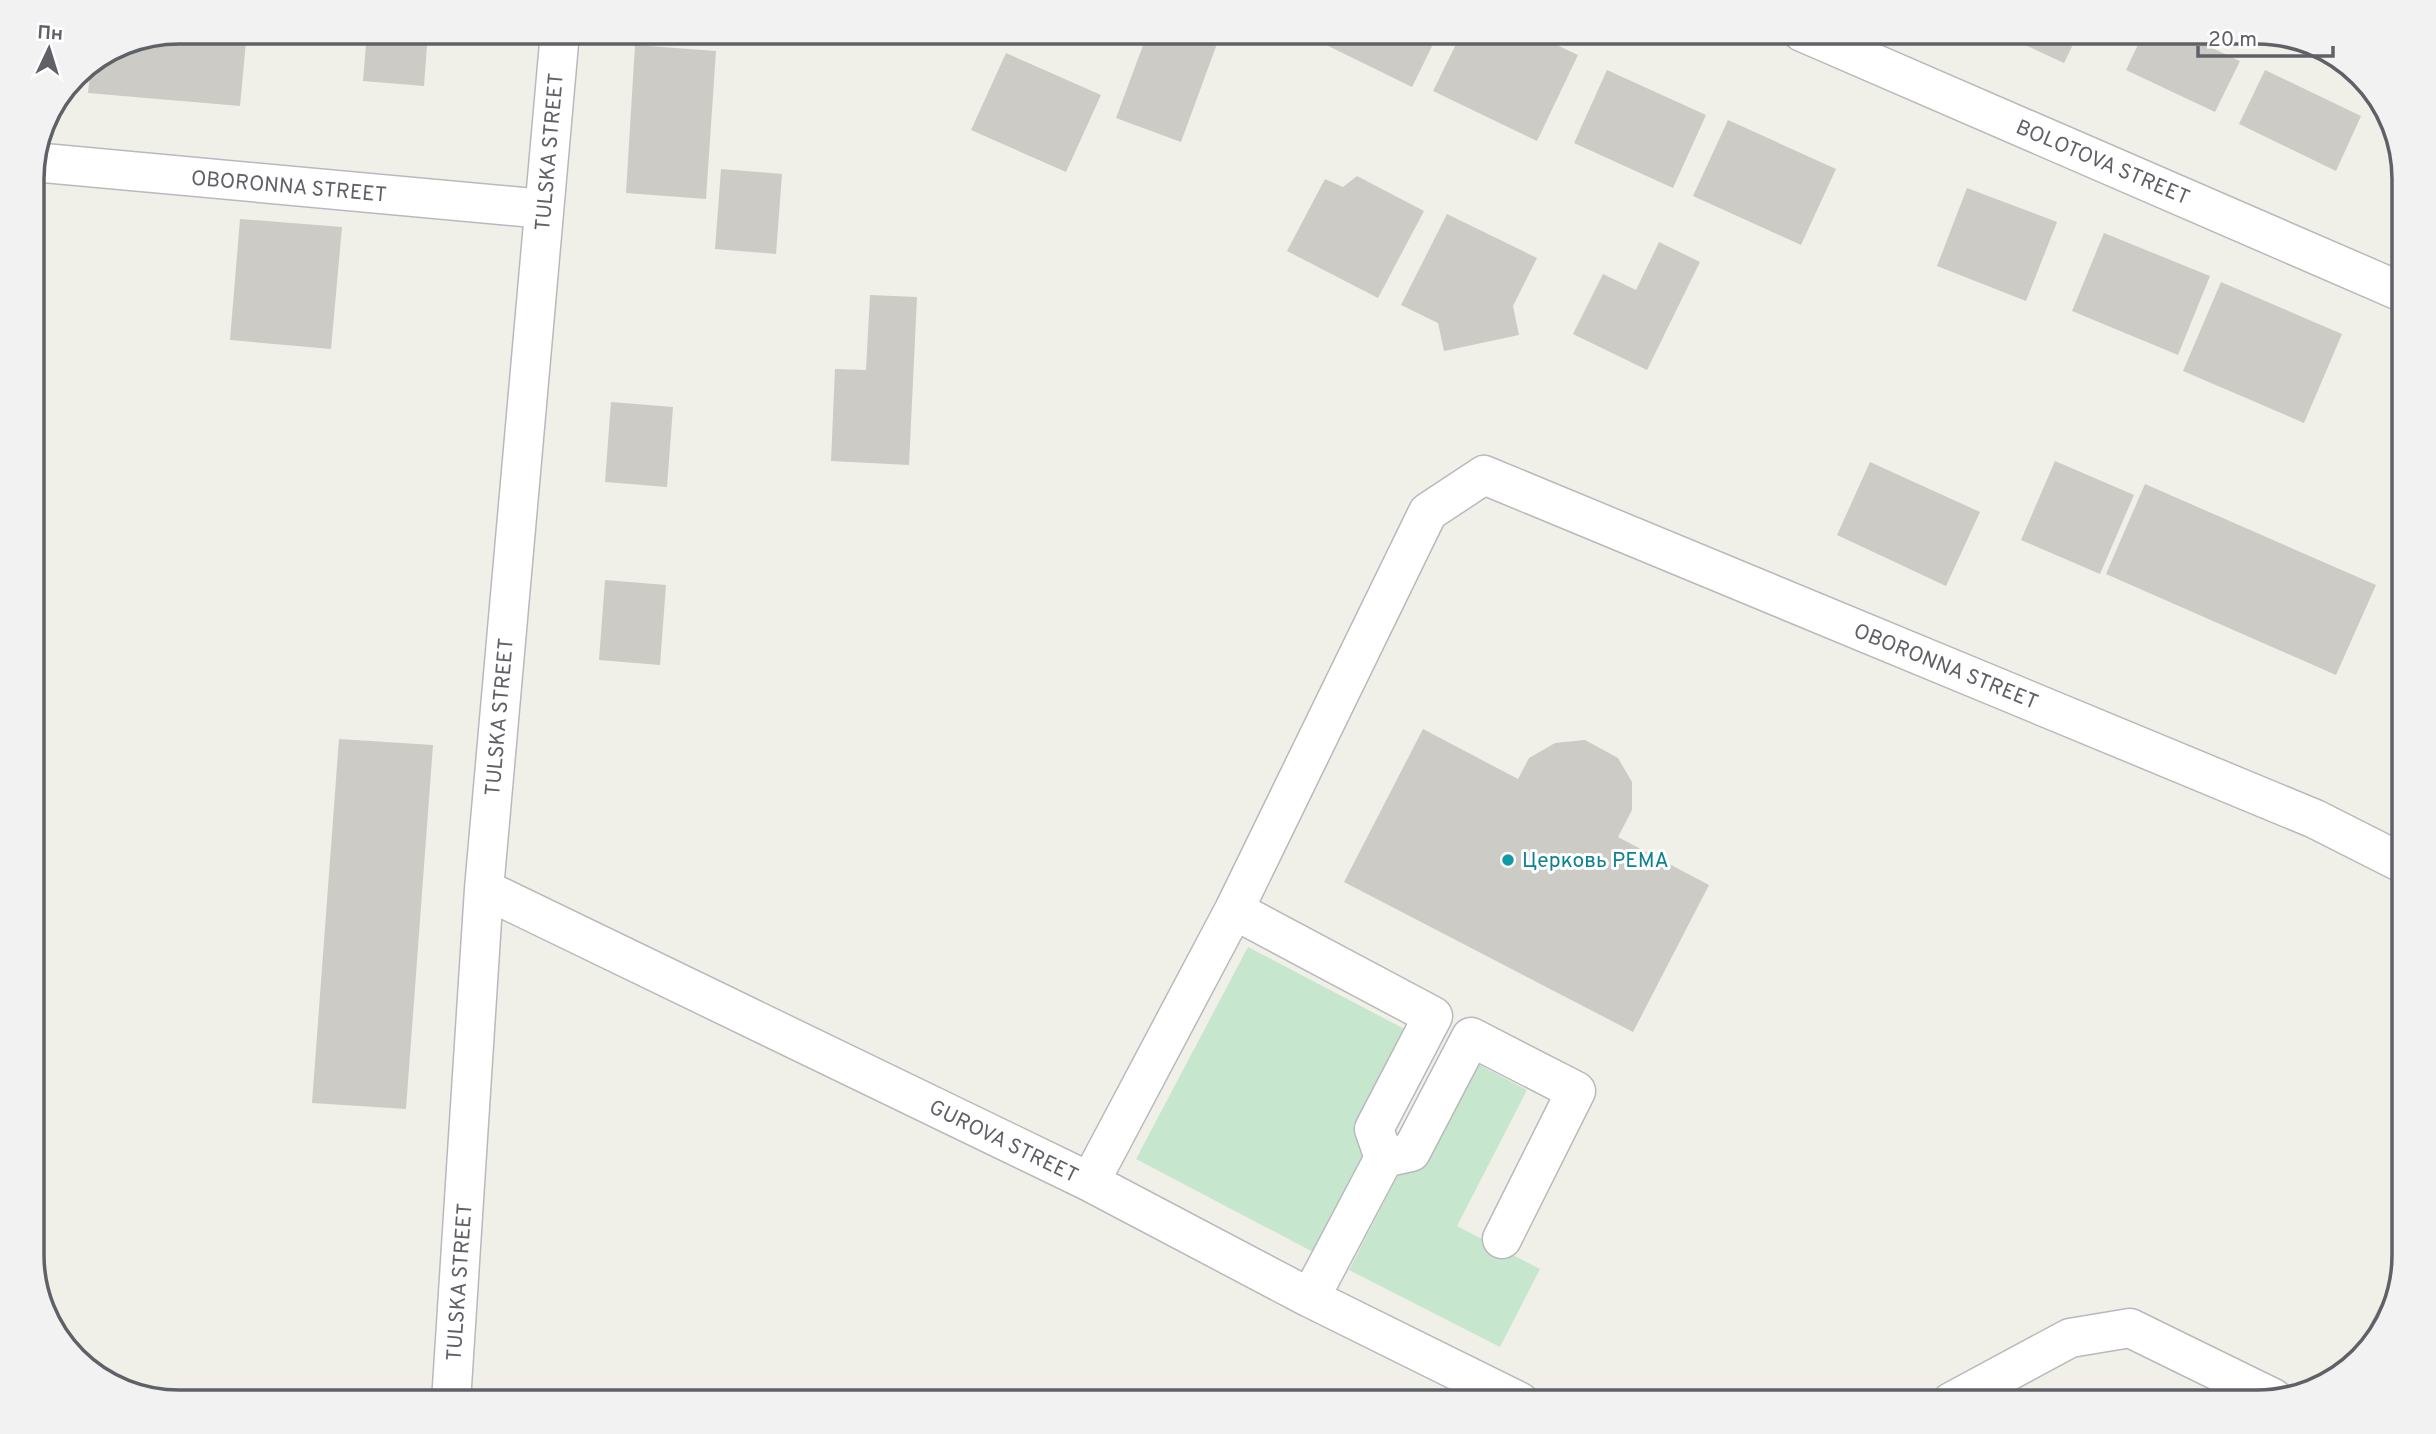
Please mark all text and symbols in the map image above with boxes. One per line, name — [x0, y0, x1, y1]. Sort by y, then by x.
north arrow — [14, 14, 84, 84]
scale bar — [2198, 14, 2333, 58]
text: Пн — [36, 21, 64, 47]
text: 20 m — [2208, 27, 2257, 54]
street label: TULSKA STREET — [530, 72, 571, 232]
street label: BOLOTOVA STREET — [2011, 115, 2193, 212]
street label: OBORONNA STREET — [190, 165, 388, 210]
street label: OBORONNA STREET — [1849, 618, 2042, 717]
street label: TULSKA STREET — [480, 637, 521, 797]
place label: Церковь РЕМА — [1522, 848, 1669, 875]
marker: Церковь РЕМА — [1500, 852, 1516, 868]
street label: GUROVA STREET — [924, 1095, 1082, 1190]
street label: TULSKA STREET — [442, 1202, 479, 1362]

